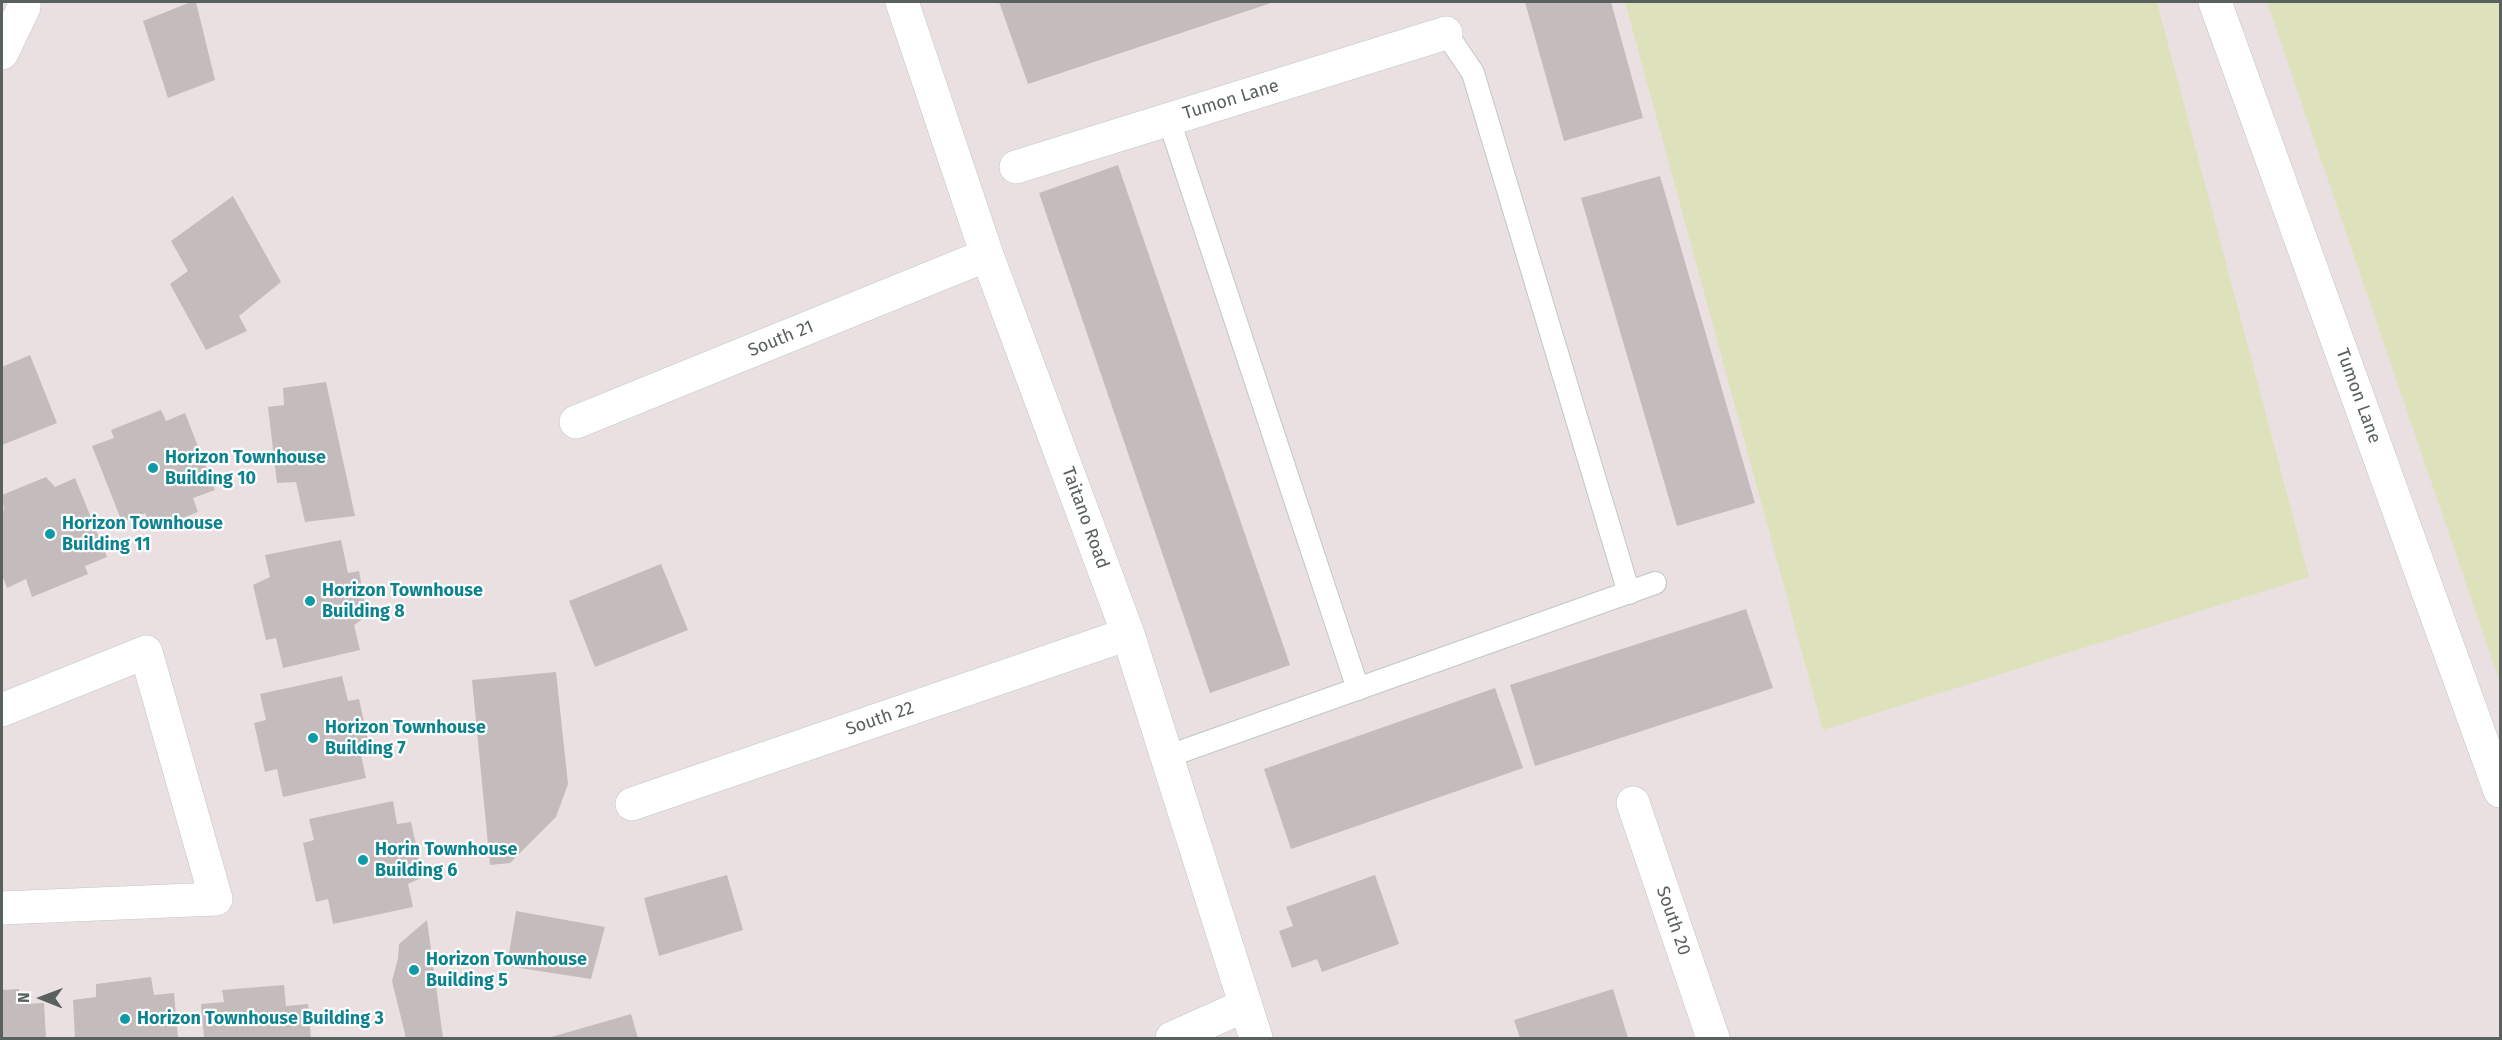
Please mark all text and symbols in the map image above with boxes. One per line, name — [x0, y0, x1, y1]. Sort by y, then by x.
street label: Tumon Lane — [1180, 75, 1282, 125]
street label: South 21 — [745, 316, 817, 362]
street label: Tumon Lane — [2331, 346, 2385, 446]
place label: Horizon Townhouse Building 10 — [165, 447, 326, 490]
marker: Horizon Townhouse Building 10 — [146, 461, 160, 475]
street label: Taitano Road — [1057, 464, 1113, 572]
place label: Horizon Townhouse Building 11 — [62, 513, 223, 556]
marker: Horizon Townhouse Building 11 — [43, 527, 57, 541]
place label: Horizon Townhouse Building 8 — [322, 580, 483, 622]
marker: Horizon Townhouse Building 8 — [303, 594, 317, 608]
street label: South 22 — [843, 697, 917, 741]
place label: Horizon Townhouse Building 7 — [325, 717, 486, 760]
marker: Horizon Townhouse Building 7 — [306, 731, 320, 745]
place label: Horin Townhouse Building 6 — [375, 839, 517, 882]
marker: Horin Townhouse Building 6 — [356, 853, 370, 867]
street label: South 20 — [1651, 884, 1695, 958]
place label: Horizon Townhouse Building 5 — [426, 949, 587, 992]
marker: Horizon Townhouse Building 5 — [407, 963, 421, 977]
north arrow — [12, 968, 72, 1028]
text: N — [14, 992, 33, 1003]
place label: Horizon Townhouse Building 3 — [137, 1008, 384, 1030]
marker: Horizon Townhouse Building 3 — [118, 1012, 132, 1026]

